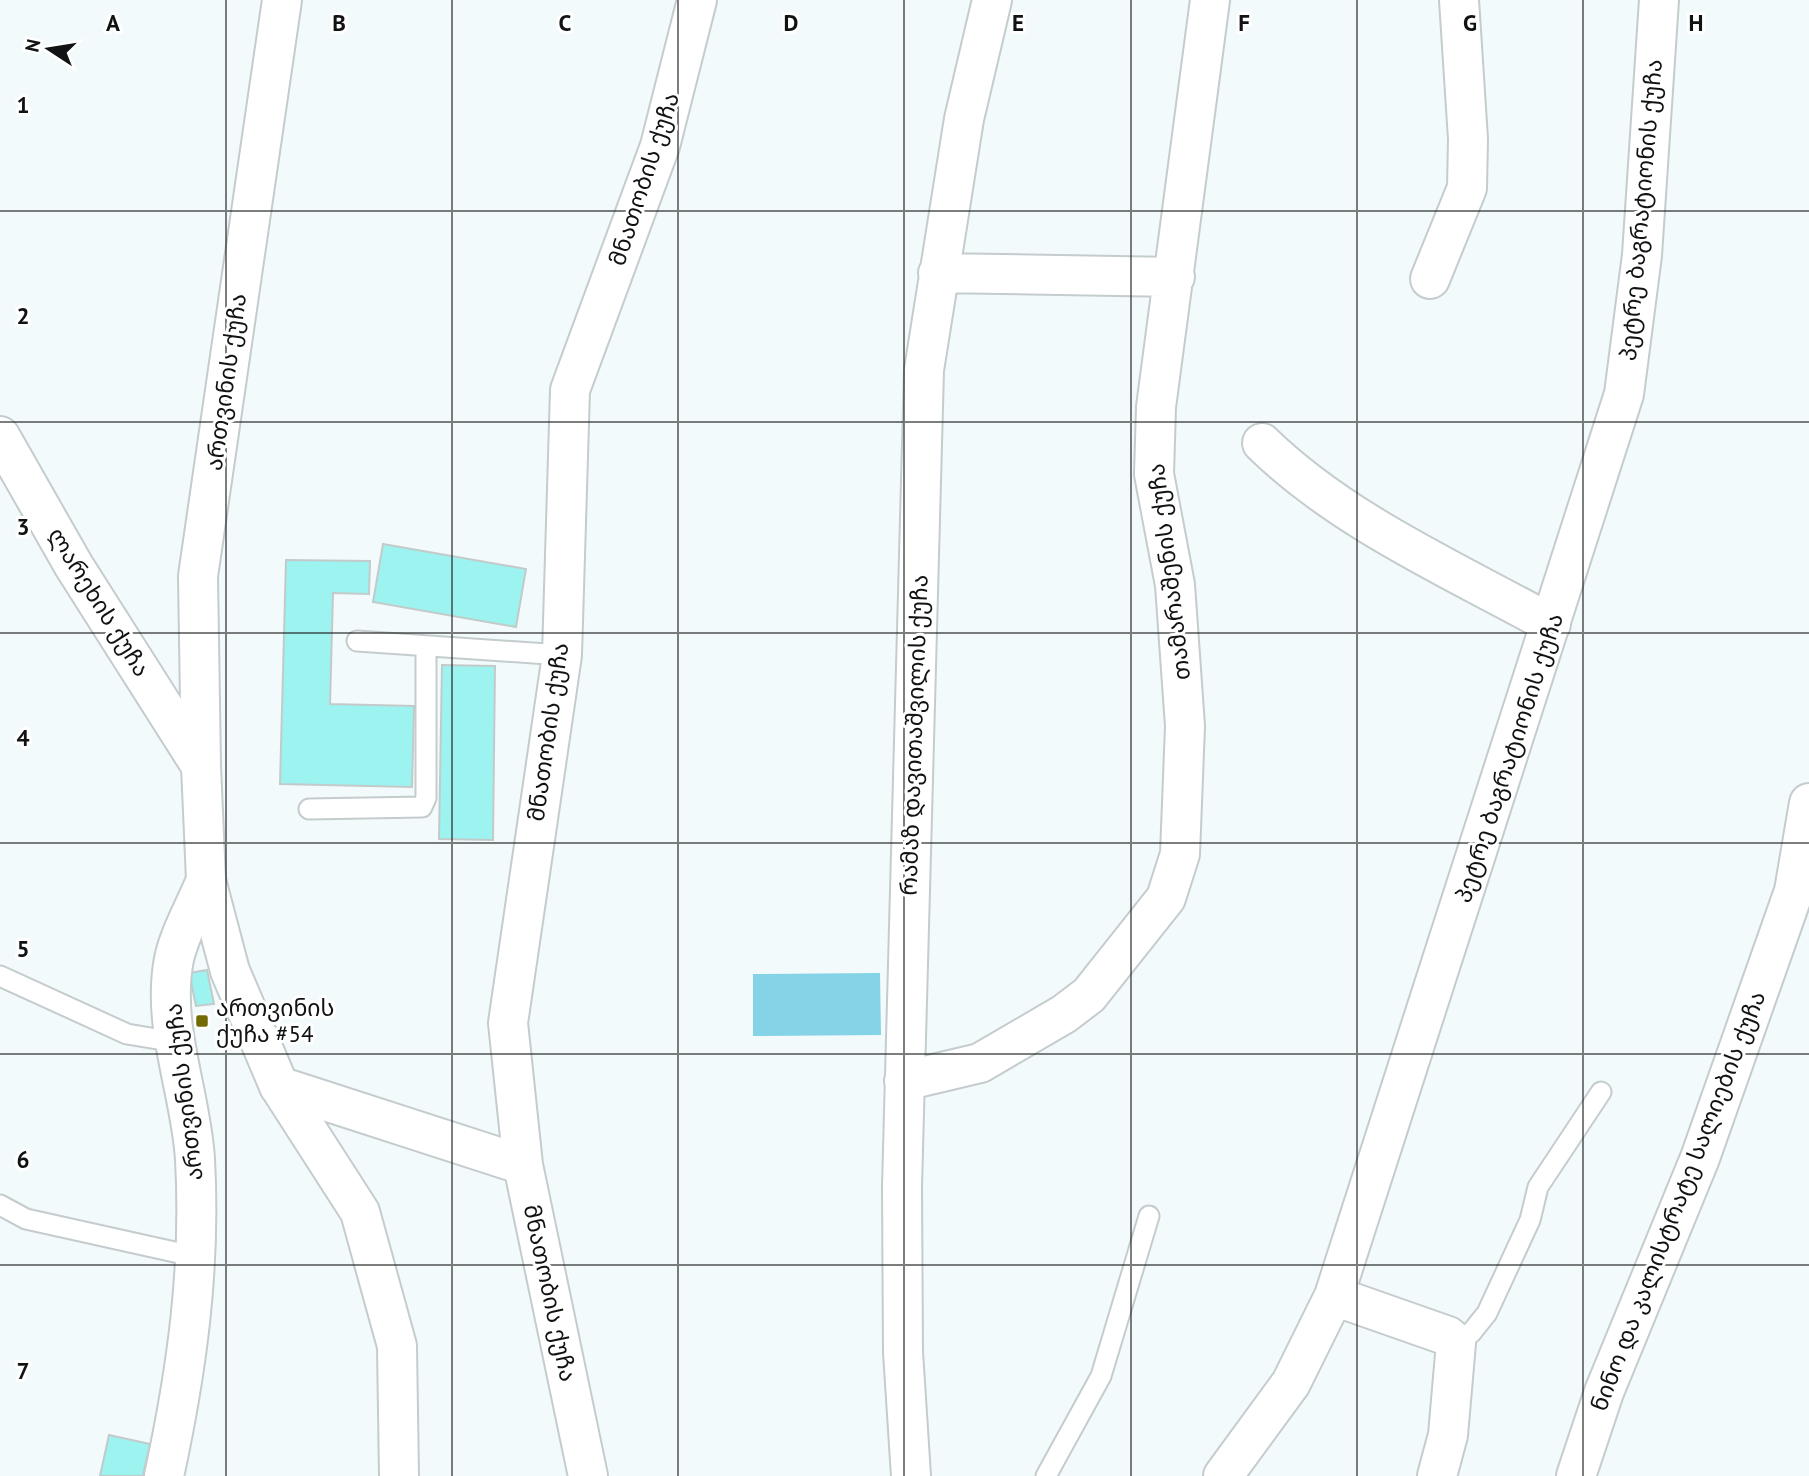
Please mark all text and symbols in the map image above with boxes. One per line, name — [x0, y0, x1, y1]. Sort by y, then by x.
text: A — [106, 8, 120, 37]
text: B — [332, 8, 346, 37]
text: C — [559, 8, 572, 37]
text: D — [784, 8, 798, 37]
text: E — [1012, 8, 1024, 37]
text: F — [1238, 8, 1250, 37]
text: G — [1463, 8, 1477, 37]
text: H — [1689, 8, 1703, 37]
north arrow — [14, 14, 84, 84]
text: N — [19, 37, 45, 54]
street label: პეტრე ბაგრატიონის ქუჩა — [1613, 58, 1668, 362]
street label: მნათობის ქუჩა — [602, 89, 685, 269]
text: 1 — [16, 90, 30, 119]
street label: ართვინის ქუჩა — [199, 292, 252, 472]
text: 2 — [16, 301, 30, 330]
street label: თამარაშენის ქუჩა — [1141, 462, 1196, 682]
text: 3 — [16, 512, 30, 541]
street label: ლარეხის ქუჩა — [42, 522, 157, 682]
street label: რამაზ დავითაშვილის ქუჩა — [893, 574, 934, 896]
street label: პეტრე ბაგრატიონის ქუჩა — [1448, 609, 1569, 906]
street label: მნათობის ქუჩა — [521, 641, 574, 823]
text: 4 — [16, 723, 30, 752]
text: 5 — [16, 934, 30, 963]
street label: ნინო და კალისტრატე სალიების ქუჩა — [1584, 987, 1771, 1415]
place label: ართვინის ქუჩა #54 — [216, 993, 334, 1048]
street label: ართვინის ქუჩა — [158, 1002, 209, 1182]
marker: ართვინის ქუჩა #54 — [194, 1013, 210, 1029]
text: 6 — [16, 1145, 30, 1174]
street label: მნათობის ქუჩა — [518, 1202, 583, 1384]
text: 7 — [16, 1356, 30, 1385]

